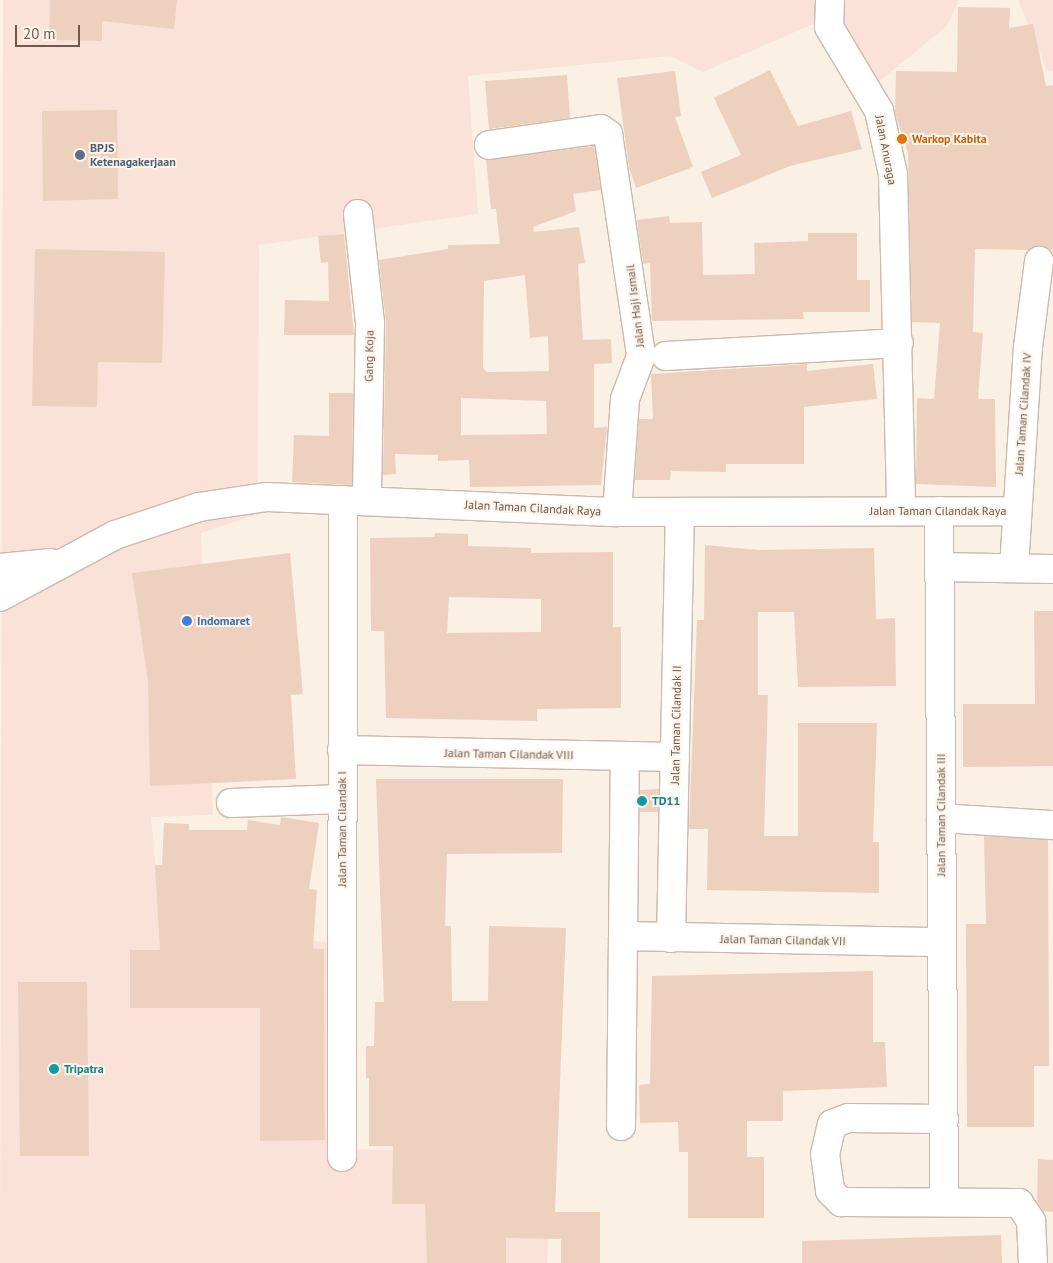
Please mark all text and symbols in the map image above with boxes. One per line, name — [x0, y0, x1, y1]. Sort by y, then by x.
scale bar — [18, 15, 82, 47]
text: 20 m — [23, 24, 56, 43]
street label: Jalan Anuraga — [872, 114, 900, 186]
place label: Warkop Kabita — [912, 132, 987, 146]
marker: Warkop Kabita — [896, 133, 908, 145]
place label: BPJS Ketenagakerjaan — [90, 141, 176, 169]
marker: BPJS Ketenagakerjaan — [74, 149, 86, 161]
street label: Jalan Haji Ismail — [623, 264, 647, 348]
street label: Gang Koja — [361, 330, 377, 382]
street label: Jalan Taman Cilandak IV — [1012, 352, 1034, 476]
street label: Jalan Taman Cilandak Raya — [464, 497, 602, 519]
street label: Jalan Taman Cilandak Raya — [869, 504, 1007, 518]
place label: Indomaret — [197, 614, 250, 628]
marker: Indomaret — [181, 615, 193, 627]
street label: Jalan Taman Cilandak II — [668, 665, 684, 785]
street label: Jalan Taman Cilandak VIII — [444, 746, 574, 762]
street label: Jalan Taman Cilandak III — [934, 753, 948, 877]
street label: Jalan Taman Cilandak I — [335, 771, 349, 887]
place label: TD11 — [652, 794, 680, 808]
marker: TD11 — [636, 795, 648, 807]
street label: Jalan Taman Cilandak VII — [720, 932, 846, 948]
place label: Tripatra — [64, 1062, 104, 1076]
marker: Tripatra — [48, 1063, 60, 1075]

